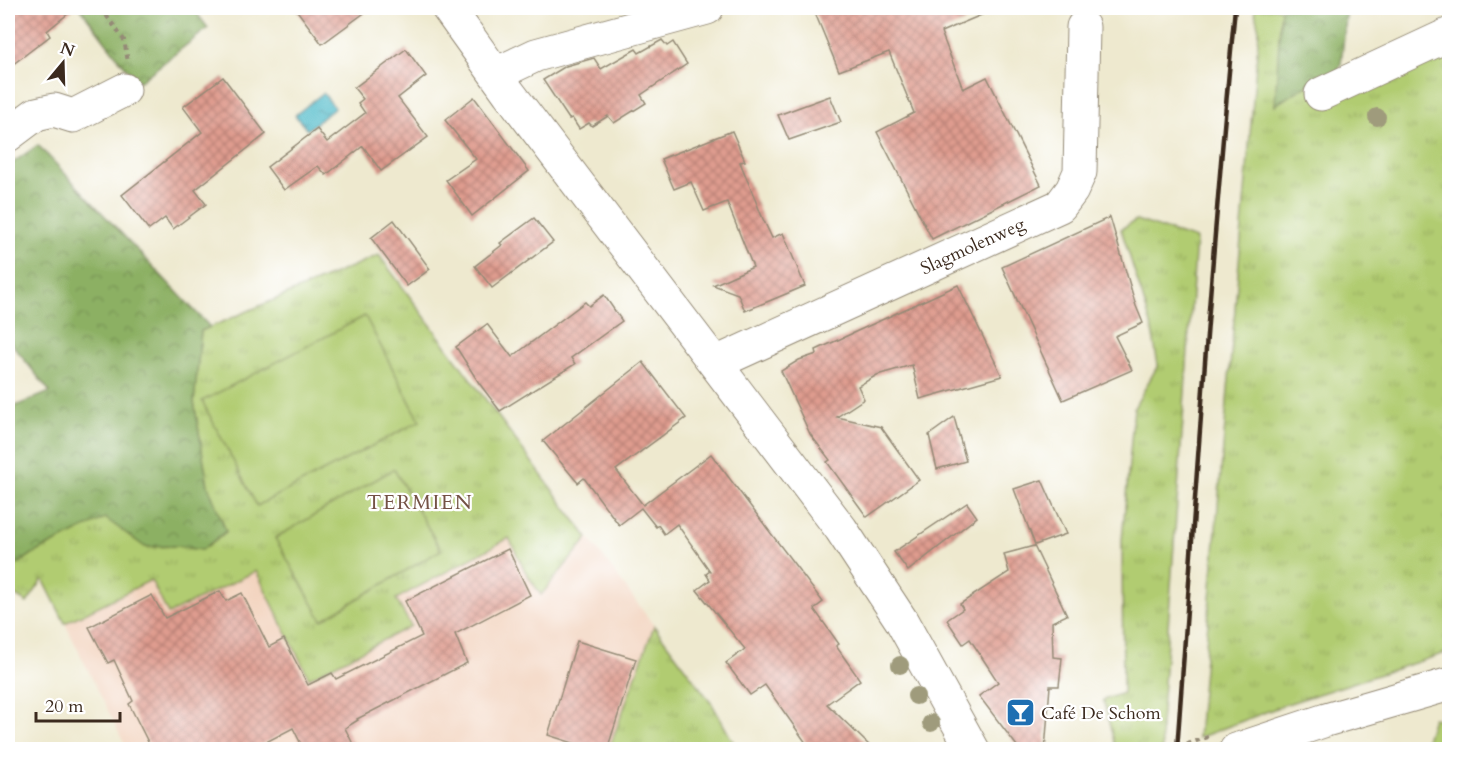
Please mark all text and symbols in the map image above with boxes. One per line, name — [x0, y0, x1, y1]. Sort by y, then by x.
north arrow — [33, 33, 93, 93]
text: N — [57, 37, 78, 62]
street label: Slagmolenweg — [917, 211, 1030, 281]
district label: TERMIEN — [367, 489, 473, 516]
scale bar — [36, 685, 120, 723]
text: 20 m — [45, 694, 84, 719]
bar icon: Café De Schom — [1004, 697, 1036, 729]
place label: Café De Schom — [1041, 701, 1162, 726]

